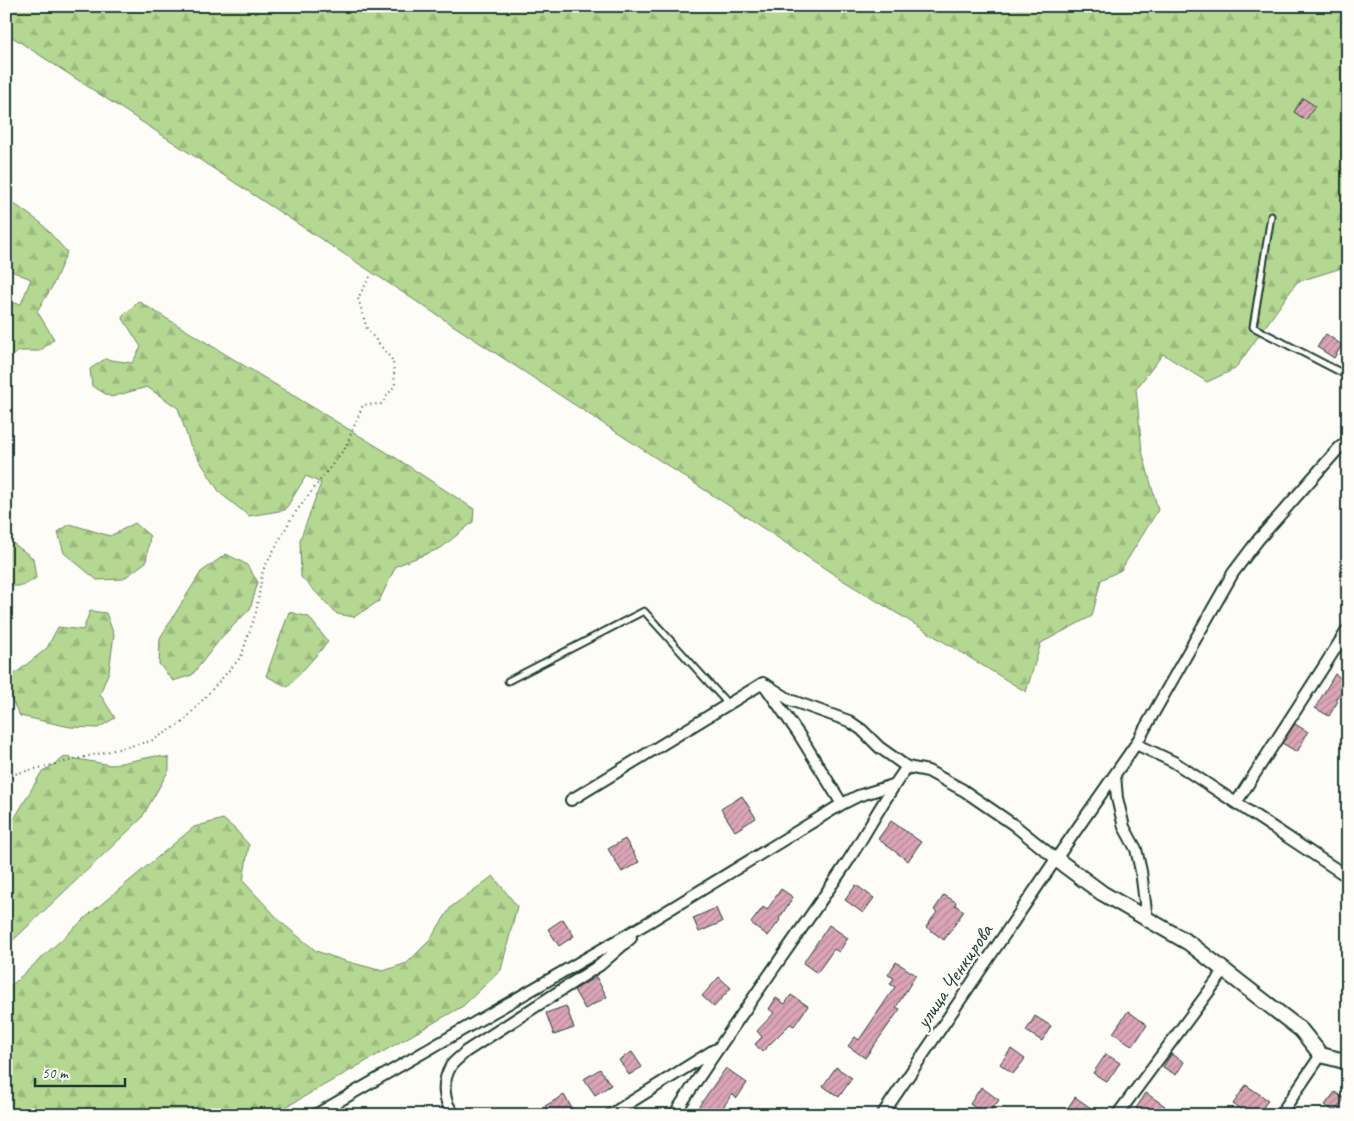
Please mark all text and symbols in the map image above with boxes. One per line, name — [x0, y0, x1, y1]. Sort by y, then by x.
street label: улица Ченкирова — [909, 917, 999, 1035]
scale bar — [35, 1056, 125, 1088]
text: 50 m — [42, 1064, 69, 1083]

